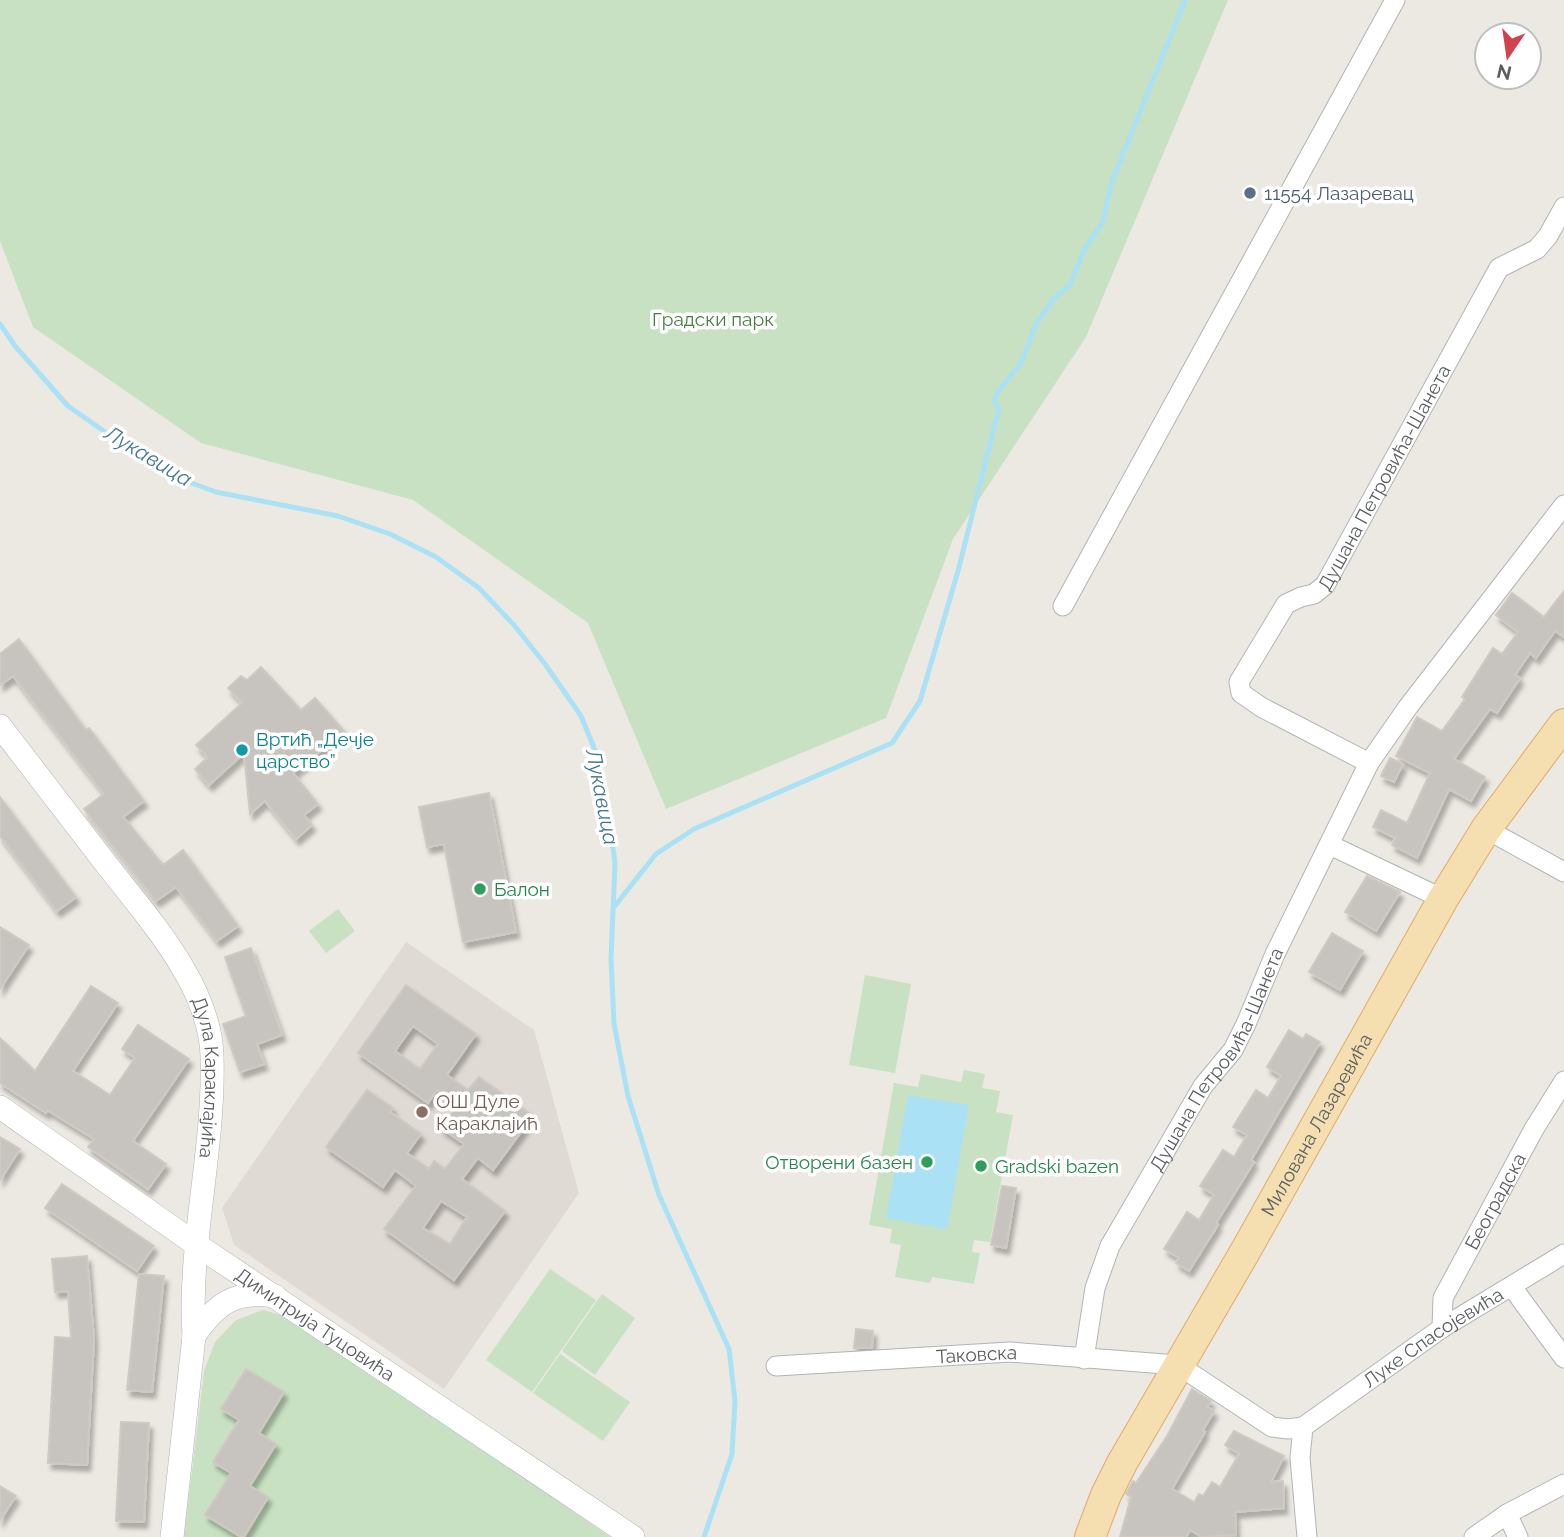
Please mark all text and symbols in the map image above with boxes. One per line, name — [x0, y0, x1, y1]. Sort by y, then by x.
north arrow — [1473, 21, 1543, 91]
text: N — [1495, 60, 1514, 85]
place label: 11554 Лазаревац — [1264, 182, 1414, 204]
marker: 11554 Лазаревац — [1242, 185, 1258, 201]
park label: Градски парк — [652, 308, 774, 330]
street label: Душана Петровића-Шанета — [1313, 361, 1455, 594]
water label: Лукавица — [99, 419, 196, 491]
place label: Вртић „Дечје царство” — [256, 728, 374, 772]
marker: Вртић „Дечје царство” — [234, 742, 250, 758]
water label: Лукавица — [581, 746, 624, 847]
place label: Балон — [494, 878, 550, 900]
marker: Балон — [472, 881, 488, 897]
street label: Душана Петровића-Шанета — [1145, 944, 1287, 1175]
street label: Дула Караклајића — [188, 993, 223, 1159]
street label: Милована Лазаревића — [1256, 1029, 1376, 1220]
place label: ОШ Дуле Караклајић — [436, 1090, 538, 1134]
marker: ОШ Дуле Караклајић — [414, 1104, 430, 1120]
street label: Београдска — [1460, 1149, 1530, 1253]
place label: Отворени базен — [765, 1151, 913, 1173]
marker: Отворени базен — [919, 1154, 935, 1170]
place label: Gradski bazen — [995, 1155, 1119, 1177]
marker: Gradski bazen — [973, 1158, 989, 1174]
street label: Димитрија Туцовића — [232, 1263, 399, 1385]
street label: Луке Спасојевића — [1359, 1283, 1507, 1392]
street label: Таковска — [935, 1341, 1018, 1367]

